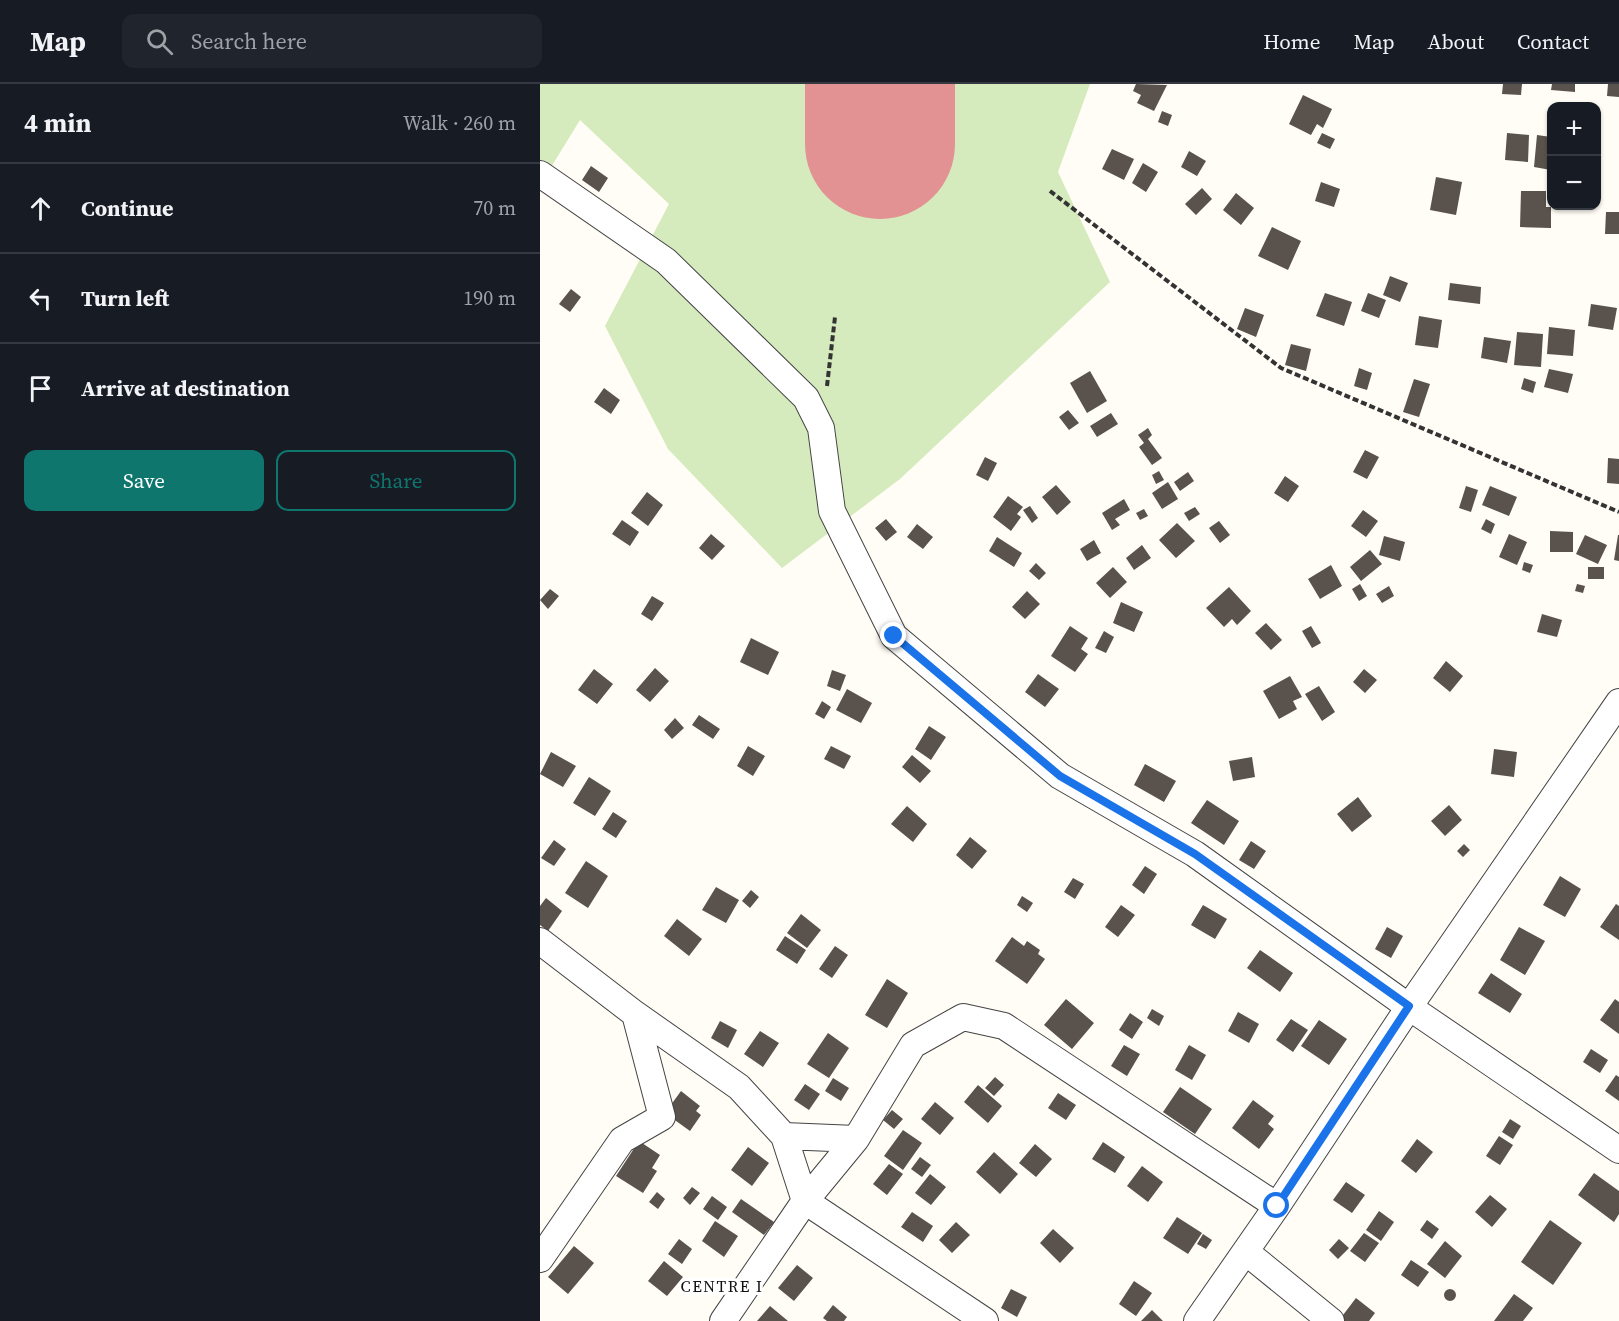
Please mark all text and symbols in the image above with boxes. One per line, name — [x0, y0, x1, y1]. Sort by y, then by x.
search box — [122, 14, 542, 68]
text: Map — [30, 22, 86, 60]
icon: search — [143, 25, 176, 58]
text: Search here — [191, 26, 307, 56]
text: Home — [1263, 27, 1321, 56]
text: Map — [1354, 27, 1395, 56]
text: About — [1428, 27, 1484, 56]
text: Contact — [1517, 27, 1589, 56]
map controls — [1547, 102, 1601, 210]
button: + — [1547, 102, 1601, 156]
text: 4 min — [24, 105, 91, 141]
text: Walk · 260 m — [403, 109, 516, 137]
button: − — [1547, 156, 1601, 210]
icon: ahead — [24, 192, 57, 225]
text: Continue — [81, 193, 174, 223]
text: 70 m — [473, 194, 516, 222]
icon: left — [24, 282, 57, 315]
text: Turn left — [81, 283, 169, 313]
text: 190 m — [463, 284, 516, 312]
icon: arrive — [24, 372, 57, 405]
text: Arrive at destination — [81, 373, 290, 403]
button: Save — [24, 450, 264, 511]
button: Share — [276, 450, 516, 511]
route end — [880, 622, 906, 648]
route start — [1263, 1192, 1289, 1218]
district label: CENTRE I — [681, 1275, 763, 1297]

